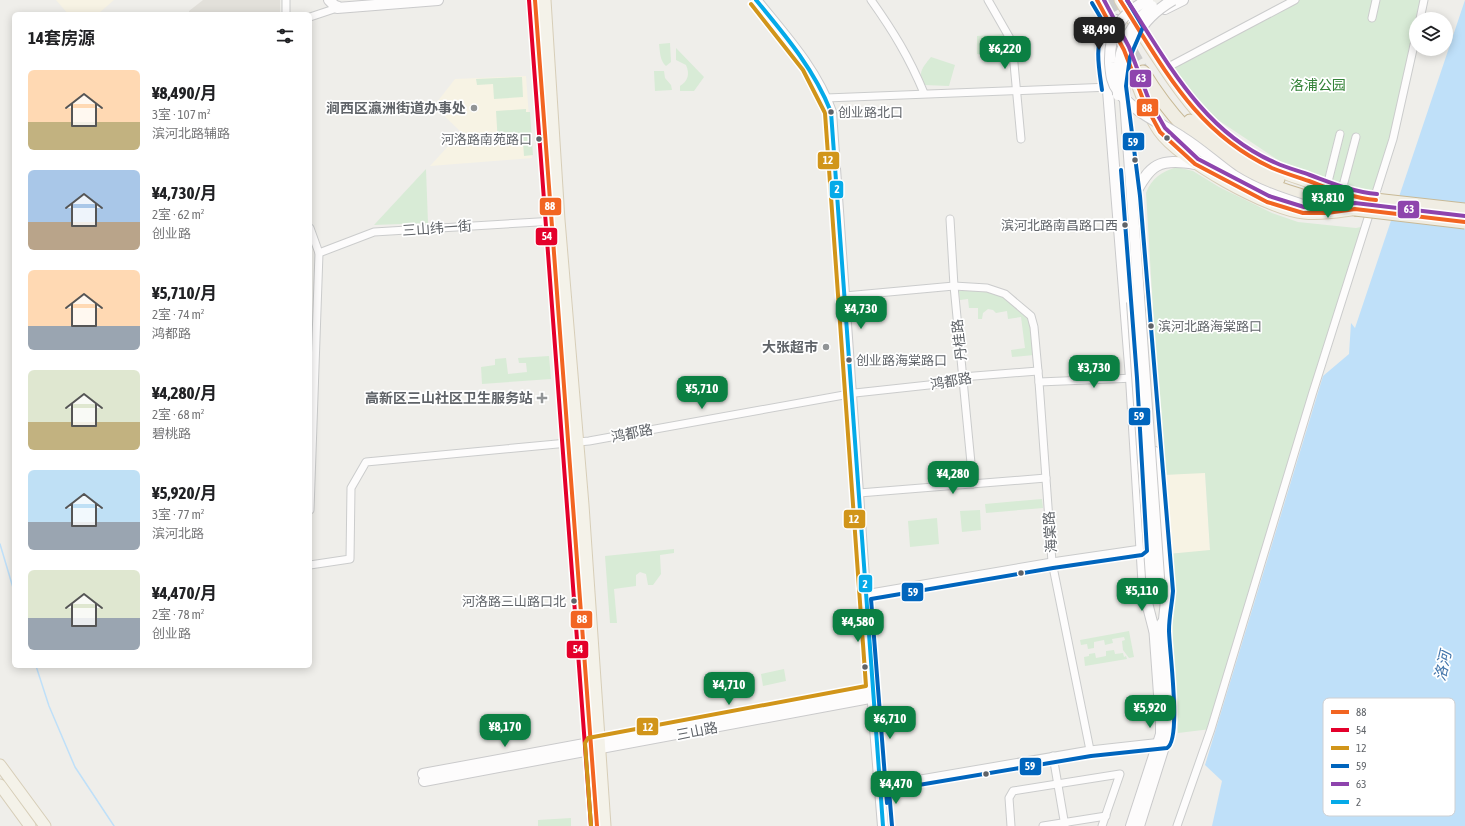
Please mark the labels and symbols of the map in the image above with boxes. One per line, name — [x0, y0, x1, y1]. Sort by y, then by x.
pin: ¥8,490 — [1066, 17, 1132, 51]
pin: ¥6,220 — [972, 36, 1038, 70]
line badge: 63 — [1129, 69, 1152, 88]
text: 63 — [1136, 72, 1146, 84]
park label: 洛浦公园 — [1290, 77, 1346, 93]
line badge: 88 — [1136, 98, 1159, 117]
place label: 涧西区瀛洲街道办事处 — [326, 100, 466, 116]
text: 88 — [1142, 102, 1152, 114]
marker: 涧西区瀛洲街道办事处 — [469, 103, 479, 113]
place label: 创业路北口 — [838, 105, 903, 120]
marker: 创业路北口 — [826, 107, 836, 117]
place label: 河洛路南苑路口 — [441, 132, 532, 147]
line badge: 59 — [1122, 132, 1145, 151]
unlabelled marker — [1162, 133, 1172, 143]
marker: 河洛路南苑路口 — [534, 134, 544, 144]
text: 59 — [1128, 136, 1138, 148]
line badge: 12 — [817, 151, 840, 170]
text: 12 — [823, 154, 833, 166]
unlabelled marker — [1130, 155, 1140, 165]
line badge: 2 — [829, 180, 844, 199]
text: 2 — [834, 183, 840, 195]
pin: ¥3,810 — [1295, 185, 1361, 219]
line badge: 88 — [539, 197, 562, 216]
text: 88 — [545, 200, 555, 212]
line badge: 63 — [1397, 200, 1420, 219]
text: 63 — [1404, 203, 1414, 215]
street label: 三山纬一街 — [402, 218, 472, 238]
place label: 滨河北路南昌路口西 — [1001, 218, 1118, 233]
marker: 滨河北路南昌路口西 — [1120, 220, 1130, 230]
line badge: 54 — [535, 227, 558, 246]
text: 54 — [542, 230, 552, 242]
pin: ¥4,730 — [828, 296, 894, 330]
street label: 丹桂路 — [949, 318, 969, 362]
place label: 滨河北路海棠路口 — [1158, 319, 1262, 334]
marker: 滨河北路海棠路口 — [1146, 321, 1156, 331]
place label: 大张超市 — [762, 339, 818, 355]
marker: 大张超市 — [821, 342, 831, 352]
place label: 创业路海棠路口 — [856, 353, 947, 368]
marker: 创业路海棠路口 — [844, 355, 854, 365]
pin: ¥3,730 — [1061, 355, 1127, 389]
street label: 鸿都路 — [929, 369, 973, 393]
pin: ¥5,710 — [669, 376, 735, 410]
place label: 高新区三山社区卫生服务站 — [365, 390, 533, 406]
marker: 高新区三山社区卫生服务站 — [536, 392, 548, 404]
line badge: 59 — [1128, 407, 1151, 426]
text: 59 — [1134, 410, 1144, 422]
street label: 鸿都路 — [610, 421, 654, 445]
pin: ¥4,280 — [920, 461, 986, 495]
line badge: 12 — [843, 509, 866, 529]
street label: 海棠路 — [1041, 510, 1059, 554]
text: 12 — [849, 513, 859, 525]
unlabelled marker — [1016, 568, 1026, 578]
line badge: 2 — [858, 574, 873, 593]
text: 2 — [862, 578, 868, 590]
pin: ¥5,110 — [1109, 578, 1175, 612]
line badge: 59 — [901, 582, 924, 602]
text: 59 — [908, 586, 918, 598]
place label: 河洛路三山路口北 — [462, 594, 566, 609]
marker: 河洛路三山路口北 — [569, 596, 579, 606]
pin: ¥4,580 — [825, 609, 891, 643]
line badge: 88 — [570, 610, 593, 629]
text: 88 — [577, 613, 587, 625]
line badge: 54 — [566, 640, 589, 659]
text: 54 — [573, 643, 583, 655]
water label: 洛河 — [1431, 646, 1455, 682]
unlabelled marker — [860, 662, 870, 672]
pin: ¥4,710 — [696, 672, 762, 706]
pin: ¥5,920 — [1117, 695, 1183, 729]
legend — [1323, 698, 1455, 816]
pin: ¥6,710 — [857, 706, 923, 740]
text: 88 — [1356, 706, 1366, 718]
pin: ¥8,170 — [472, 714, 538, 748]
line badge: 12 — [636, 717, 659, 736]
street label: 三山路 — [675, 719, 719, 743]
text: 12 — [643, 721, 653, 733]
text: 54 — [1356, 724, 1366, 736]
text: 12 — [1356, 742, 1366, 754]
line badge: 59 — [1019, 757, 1042, 776]
text: 59 — [1025, 760, 1035, 772]
text: 59 — [1356, 760, 1366, 772]
unlabelled marker — [981, 769, 991, 779]
pin: ¥4,470 — [863, 771, 929, 805]
text: 63 — [1356, 778, 1366, 790]
text: 2 — [1356, 796, 1361, 808]

